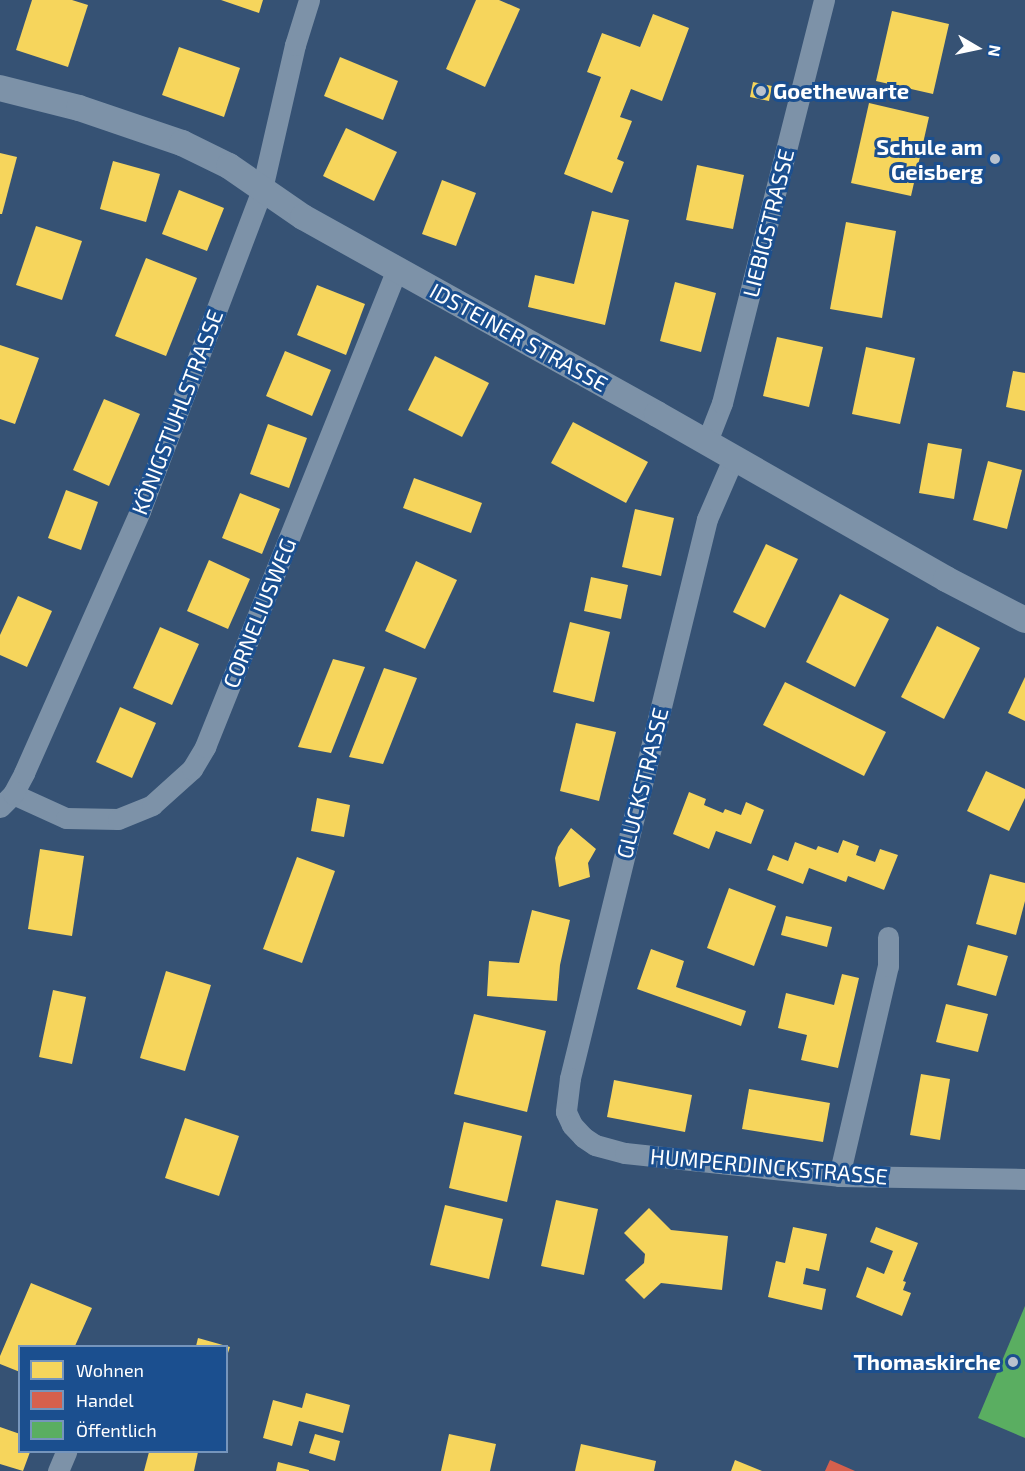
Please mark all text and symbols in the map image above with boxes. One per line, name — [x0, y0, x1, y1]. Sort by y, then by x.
north arrow — [947, 18, 1007, 78]
text: N — [985, 44, 1006, 58]
place label: Goethewarte — [773, 78, 909, 104]
marker: Goethewarte — [754, 84, 768, 98]
place label: Schule am Geisberg — [876, 133, 983, 184]
street label: LIEBIGSTRASSE — [737, 146, 799, 300]
marker: Schule am Geisberg — [988, 152, 1002, 166]
street label: IDSTEINER STRASSE — [425, 277, 613, 397]
street label: KÖNIGSTUHLSTRASSE — [126, 306, 228, 518]
street label: CORNELIUSWEG — [217, 534, 301, 692]
street label: GLUCKSTRASSE — [611, 705, 673, 861]
street label: HUMPERDINCKSTRASSE — [649, 1142, 889, 1190]
legend — [18, 1345, 228, 1453]
place label: Thomaskirche — [854, 1349, 1001, 1375]
marker: Thomaskirche — [1006, 1355, 1020, 1369]
text: Wohnen — [76, 1359, 144, 1381]
text: Handel — [76, 1389, 134, 1411]
text: Öffentlich — [76, 1419, 157, 1441]

